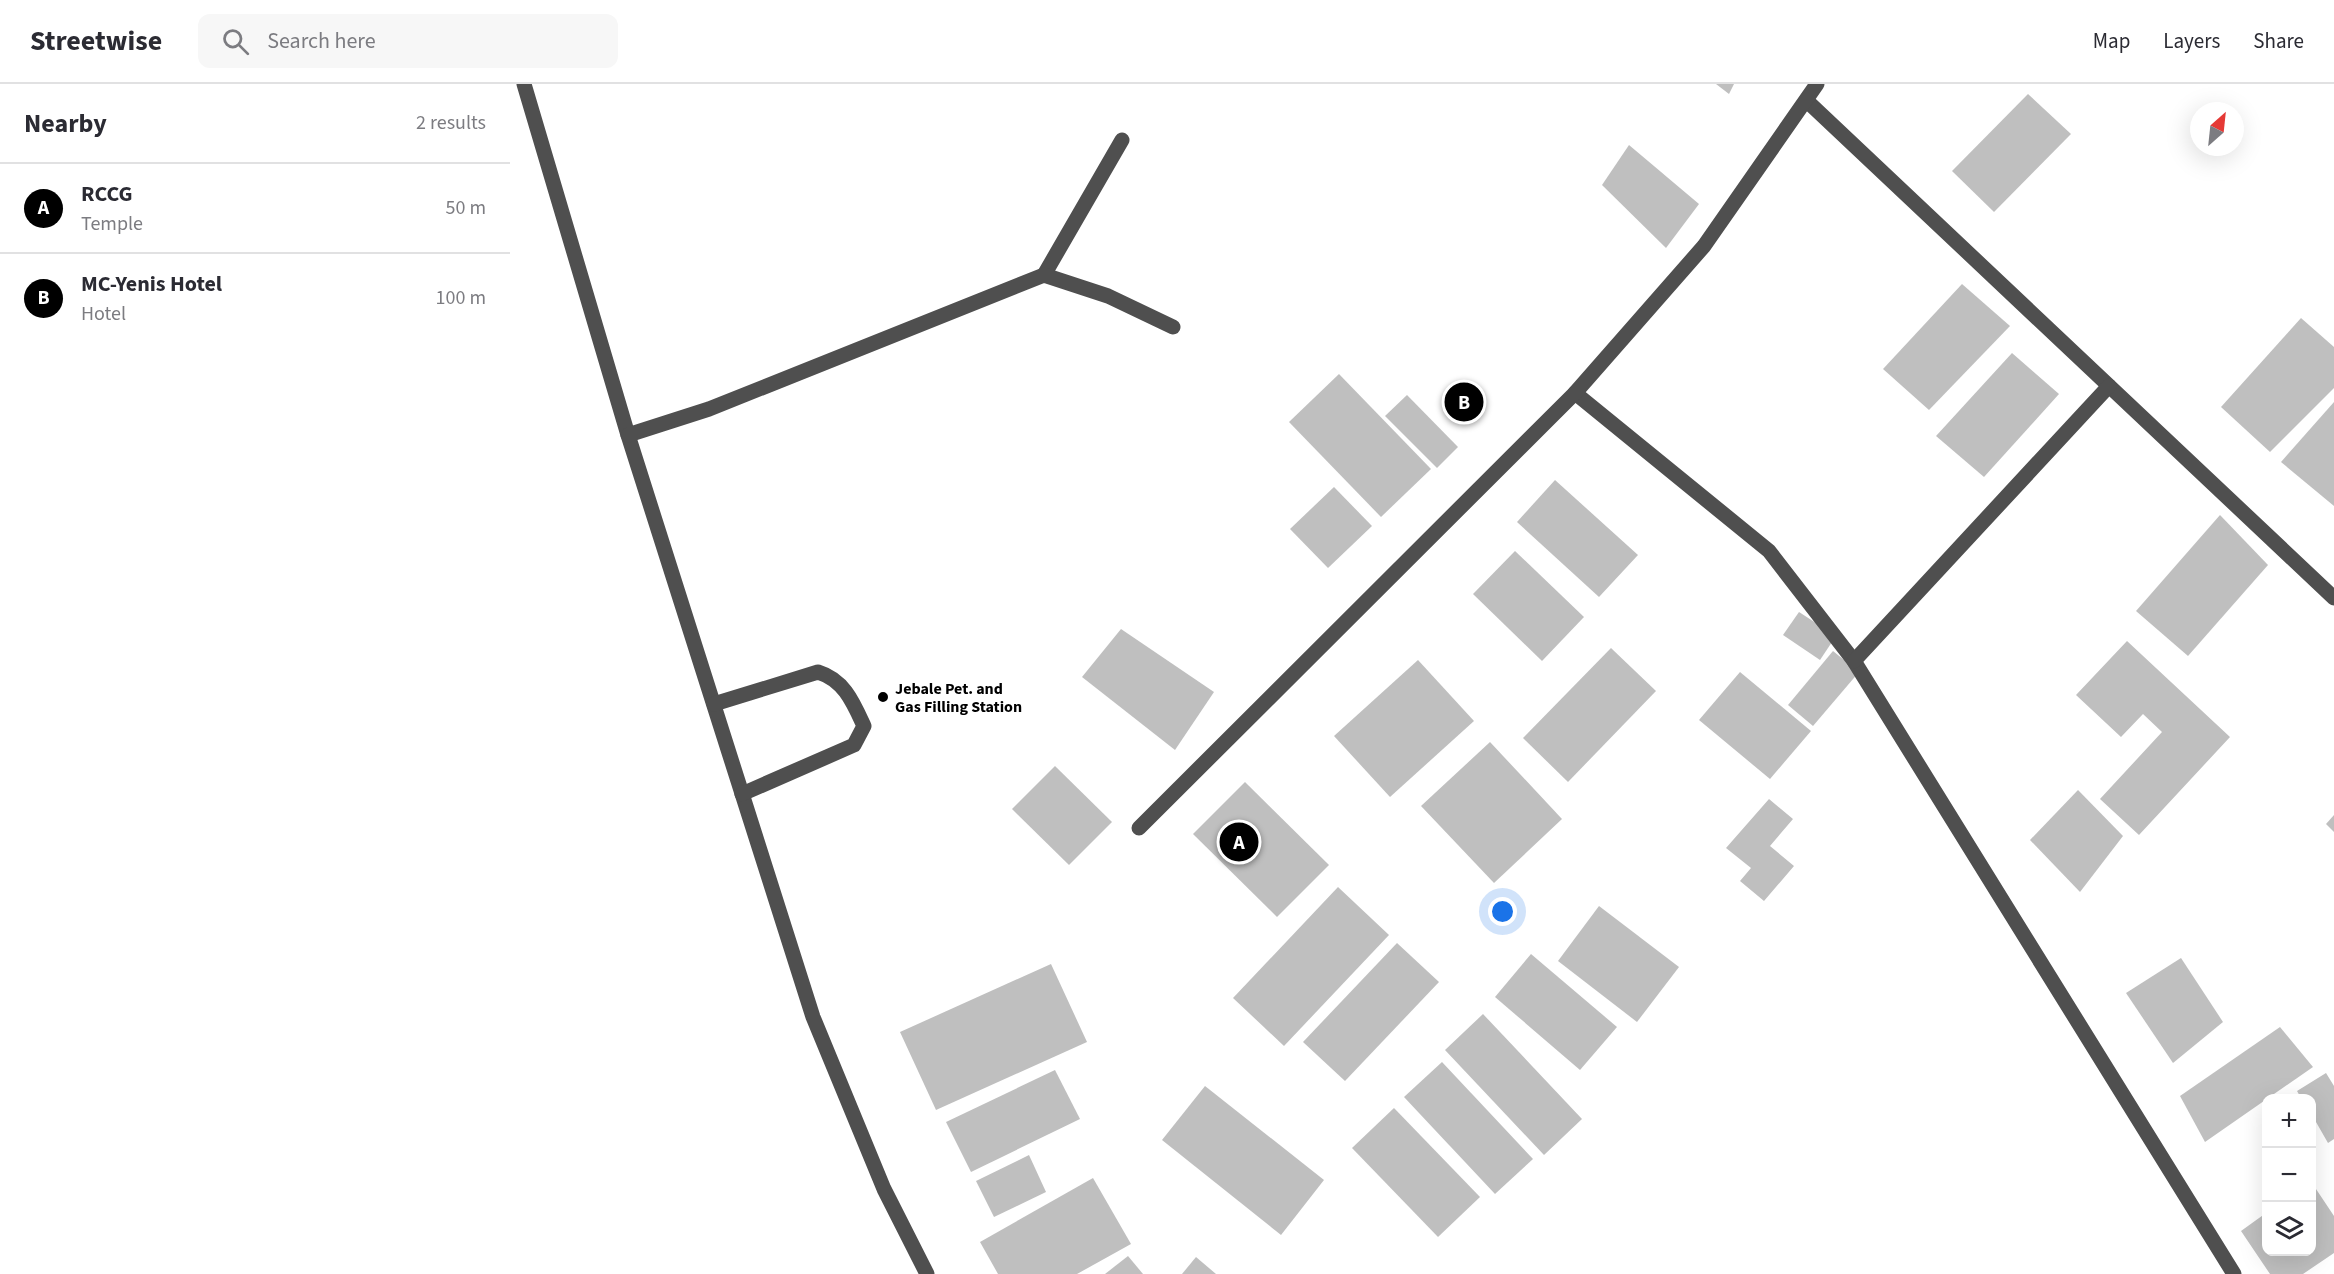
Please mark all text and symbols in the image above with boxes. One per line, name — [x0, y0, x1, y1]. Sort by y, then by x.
search box — [198, 14, 618, 68]
text: Streetwise — [30, 21, 162, 61]
icon: search — [219, 25, 252, 58]
text: Search here — [267, 25, 376, 57]
text: Map — [2093, 26, 2130, 56]
text: Layers — [2163, 26, 2220, 56]
text: Share — [2253, 26, 2304, 56]
north arrow — [2190, 102, 2244, 156]
text: Nearby — [24, 105, 107, 142]
text: 2 results — [416, 109, 486, 137]
text: RCCG — [81, 178, 133, 210]
text: A — [38, 194, 49, 222]
text: 50 m — [446, 194, 486, 222]
text: Temple — [81, 210, 143, 238]
text: MC-Yenis Hotel — [81, 268, 222, 300]
text: B — [37, 284, 50, 312]
text: 100 m — [436, 284, 486, 312]
text: Hotel — [81, 300, 126, 328]
pin: B — [1444, 380, 1484, 424]
place label: Jebale Pet. and Gas Filling Station — [895, 678, 1022, 718]
marker: Jebale Pet. and Gas Filling Station — [876, 690, 890, 704]
pin: A — [1220, 820, 1258, 864]
your location — [1488, 897, 1517, 926]
map controls — [2262, 1094, 2316, 1256]
button: + — [2262, 1094, 2316, 1148]
button: − — [2262, 1148, 2316, 1202]
button: layers — [2262, 1202, 2316, 1256]

